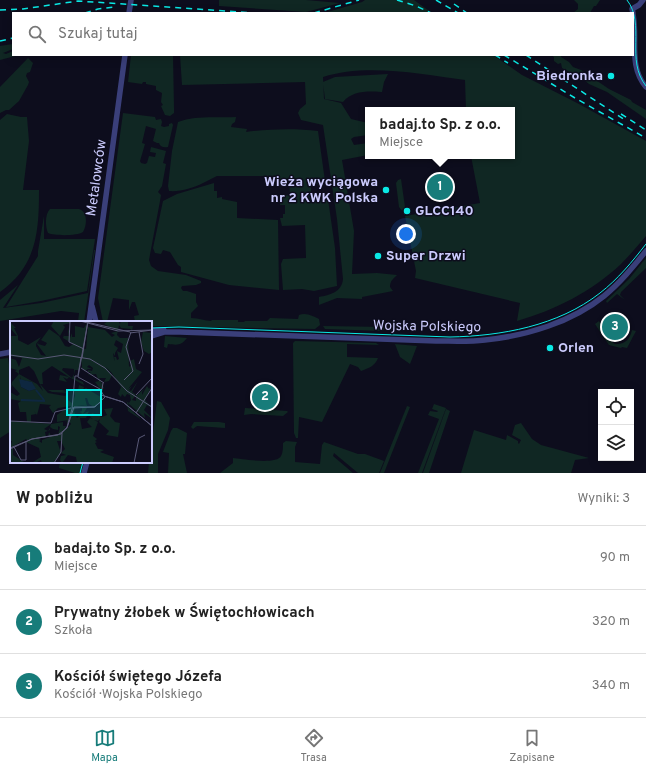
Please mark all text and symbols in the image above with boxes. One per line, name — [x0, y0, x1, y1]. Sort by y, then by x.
search box — [12, 12, 634, 56]
icon: search — [26, 23, 48, 45]
text: Szukaj tutaj — [58, 25, 138, 44]
place label: Biedronka — [536, 68, 603, 85]
marker: Biedronka — [606, 71, 616, 81]
popup — [365, 107, 515, 159]
text: badaj.to Sp. z o.o. — [379, 116, 501, 135]
text: Miejsce — [379, 135, 423, 151]
street label: Metalowców — [83, 139, 111, 217]
pin: 1 — [427, 172, 453, 202]
place label: Wieża wyciągowa nr 2 KWK Polska — [264, 174, 378, 207]
marker: Wieża wyciągowa nr 2 KWK Polska — [381, 185, 391, 195]
place label: GLCC140 — [415, 203, 474, 220]
marker: GLCC140 — [402, 206, 412, 216]
your location — [396, 224, 416, 244]
place label: Super Drzwi — [386, 248, 466, 265]
marker: Super Drzwi — [373, 251, 383, 261]
pin: 3 — [602, 312, 628, 342]
street label: Wojska Polskiego — [373, 318, 482, 336]
inset map — [10, 321, 152, 463]
place label: Orlen — [558, 340, 594, 357]
marker: Orlen — [545, 343, 555, 353]
pin: 2 — [252, 382, 278, 412]
map controls — [598, 389, 634, 461]
button: locate — [598, 389, 634, 425]
button: layers — [598, 425, 634, 461]
text: W pobliżu — [16, 488, 93, 510]
text: Wyniki: 3 — [578, 491, 630, 507]
text: badaj.to Sp. z o.o. — [54, 540, 175, 559]
text: 1 — [26, 550, 32, 566]
text: 90 m — [600, 550, 630, 566]
text: Miejsce — [54, 559, 98, 575]
text: Prywatny żłobek w Świętochłowicach — [54, 604, 315, 623]
text: 2 — [25, 614, 33, 630]
text: 320 m — [592, 614, 630, 630]
text: Szkoła — [54, 623, 92, 639]
text: Kościół świętego Józefa — [54, 668, 222, 687]
text: 3 — [25, 678, 33, 694]
text: 340 m — [592, 678, 630, 694]
text: Kościół · Wojska Polskiego — [54, 687, 203, 703]
tab: Mapa — [91, 727, 118, 765]
tab: Trasa — [301, 727, 327, 765]
tab: Zapisane — [509, 727, 555, 765]

